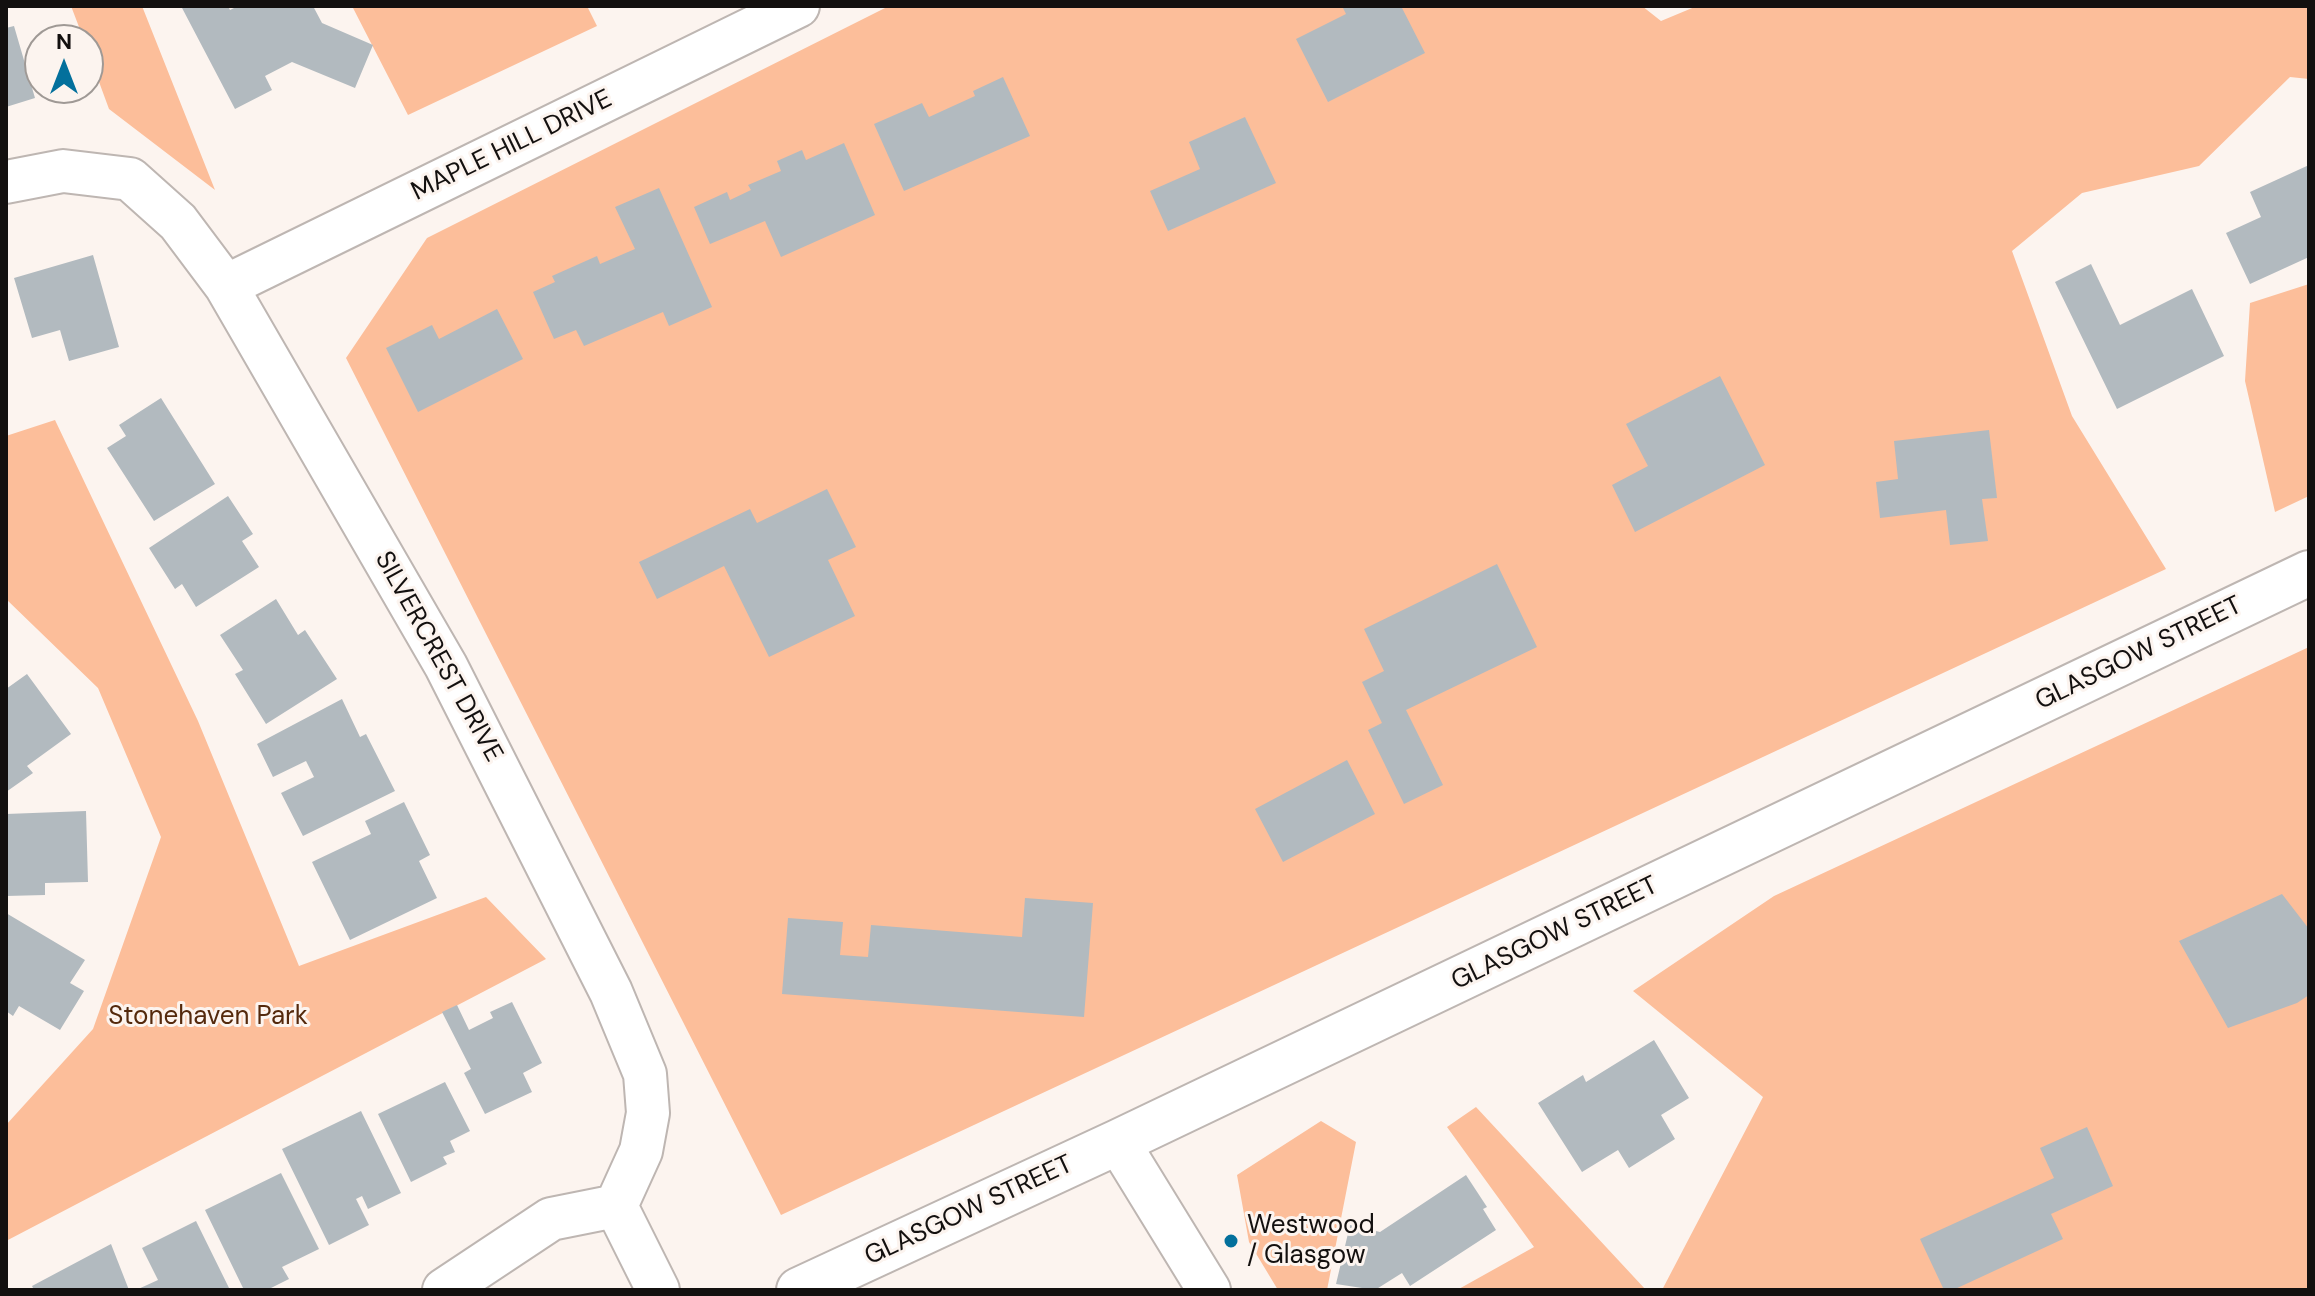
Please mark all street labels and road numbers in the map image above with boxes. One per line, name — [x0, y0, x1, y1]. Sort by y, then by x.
street label: MAPLE HILL DRIVE — [407, 84, 617, 208]
street label: SILVERCREST DRIVE — [367, 546, 509, 768]
street label: GLASGOW STREET — [2031, 591, 2247, 717]
street label: GLASGOW STREET — [1447, 871, 1663, 997]
street label: GLASGOW STREET — [860, 1149, 1078, 1273]

